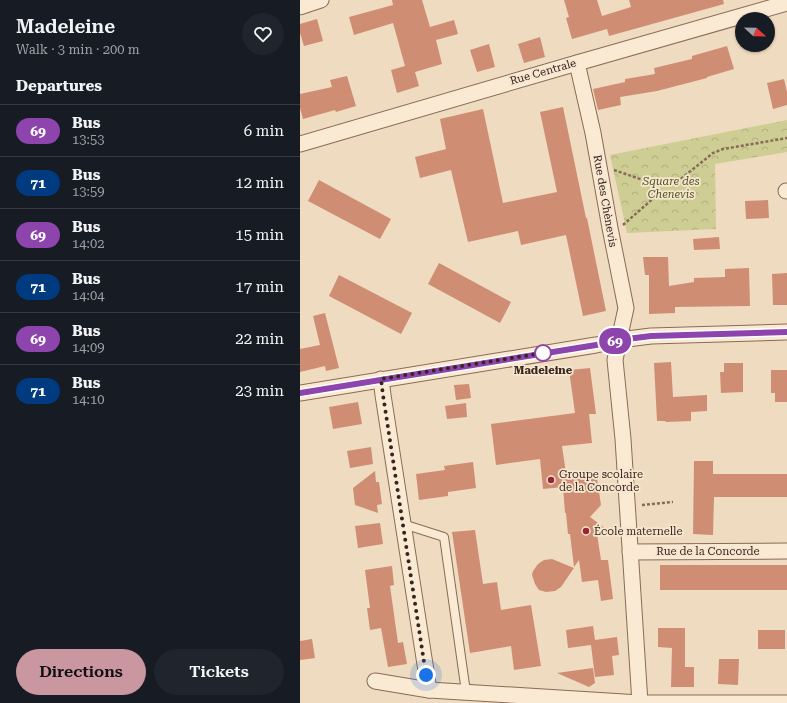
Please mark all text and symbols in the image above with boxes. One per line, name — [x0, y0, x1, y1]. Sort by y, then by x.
north arrow — [735, 12, 775, 52]
map controls — [735, 12, 775, 52]
button: heart — [242, 13, 284, 55]
text: Madeleine — [16, 15, 115, 38]
text: Walk · 3 min · 200 m — [16, 42, 140, 57]
street label: Rue Centrale — [508, 56, 578, 88]
text: Departures — [16, 77, 102, 95]
text: Bus — [72, 114, 100, 132]
text: 6 min — [244, 122, 284, 140]
text: 69 — [30, 123, 46, 139]
text: 13:53 — [72, 132, 104, 147]
street label: Rue des Chènevis — [590, 154, 620, 248]
text: Bus — [72, 166, 100, 184]
text: 12 min — [235, 174, 284, 192]
text: 71 — [30, 175, 46, 191]
park label: Square des Chenevis — [641, 175, 700, 201]
text: 13:59 — [72, 184, 104, 199]
text: Bus — [72, 218, 100, 236]
text: 15 min — [235, 226, 284, 244]
text: 69 — [30, 227, 46, 243]
text: 14:02 — [72, 236, 104, 251]
text: Bus — [72, 270, 100, 288]
text: 17 min — [235, 278, 284, 296]
text: 71 — [30, 279, 46, 295]
text: 14:04 — [72, 288, 104, 303]
text: Bus — [72, 322, 100, 340]
line badge: 69 — [597, 328, 633, 354]
text: 22 min — [235, 330, 284, 348]
text: 69 — [30, 331, 46, 347]
text: 69 — [607, 333, 623, 349]
text: 14:09 — [72, 340, 104, 355]
marker: Madeleine — [534, 344, 552, 362]
place label: Madeleine — [514, 364, 573, 377]
text: Bus — [72, 374, 100, 392]
text: 23 min — [235, 382, 284, 400]
text: 71 — [30, 383, 46, 399]
text: 14:10 — [72, 392, 104, 407]
place label: Groupe scolaire de la Concorde — [559, 468, 643, 494]
marker: Groupe scolaire de la Concorde — [546, 475, 556, 485]
place label: École maternelle — [594, 524, 683, 538]
marker: École maternelle — [581, 526, 591, 536]
street label: Rue de la Concorde — [656, 545, 760, 558]
button: Directions — [16, 649, 146, 695]
button: Tickets — [154, 649, 284, 695]
your location — [416, 665, 436, 685]

